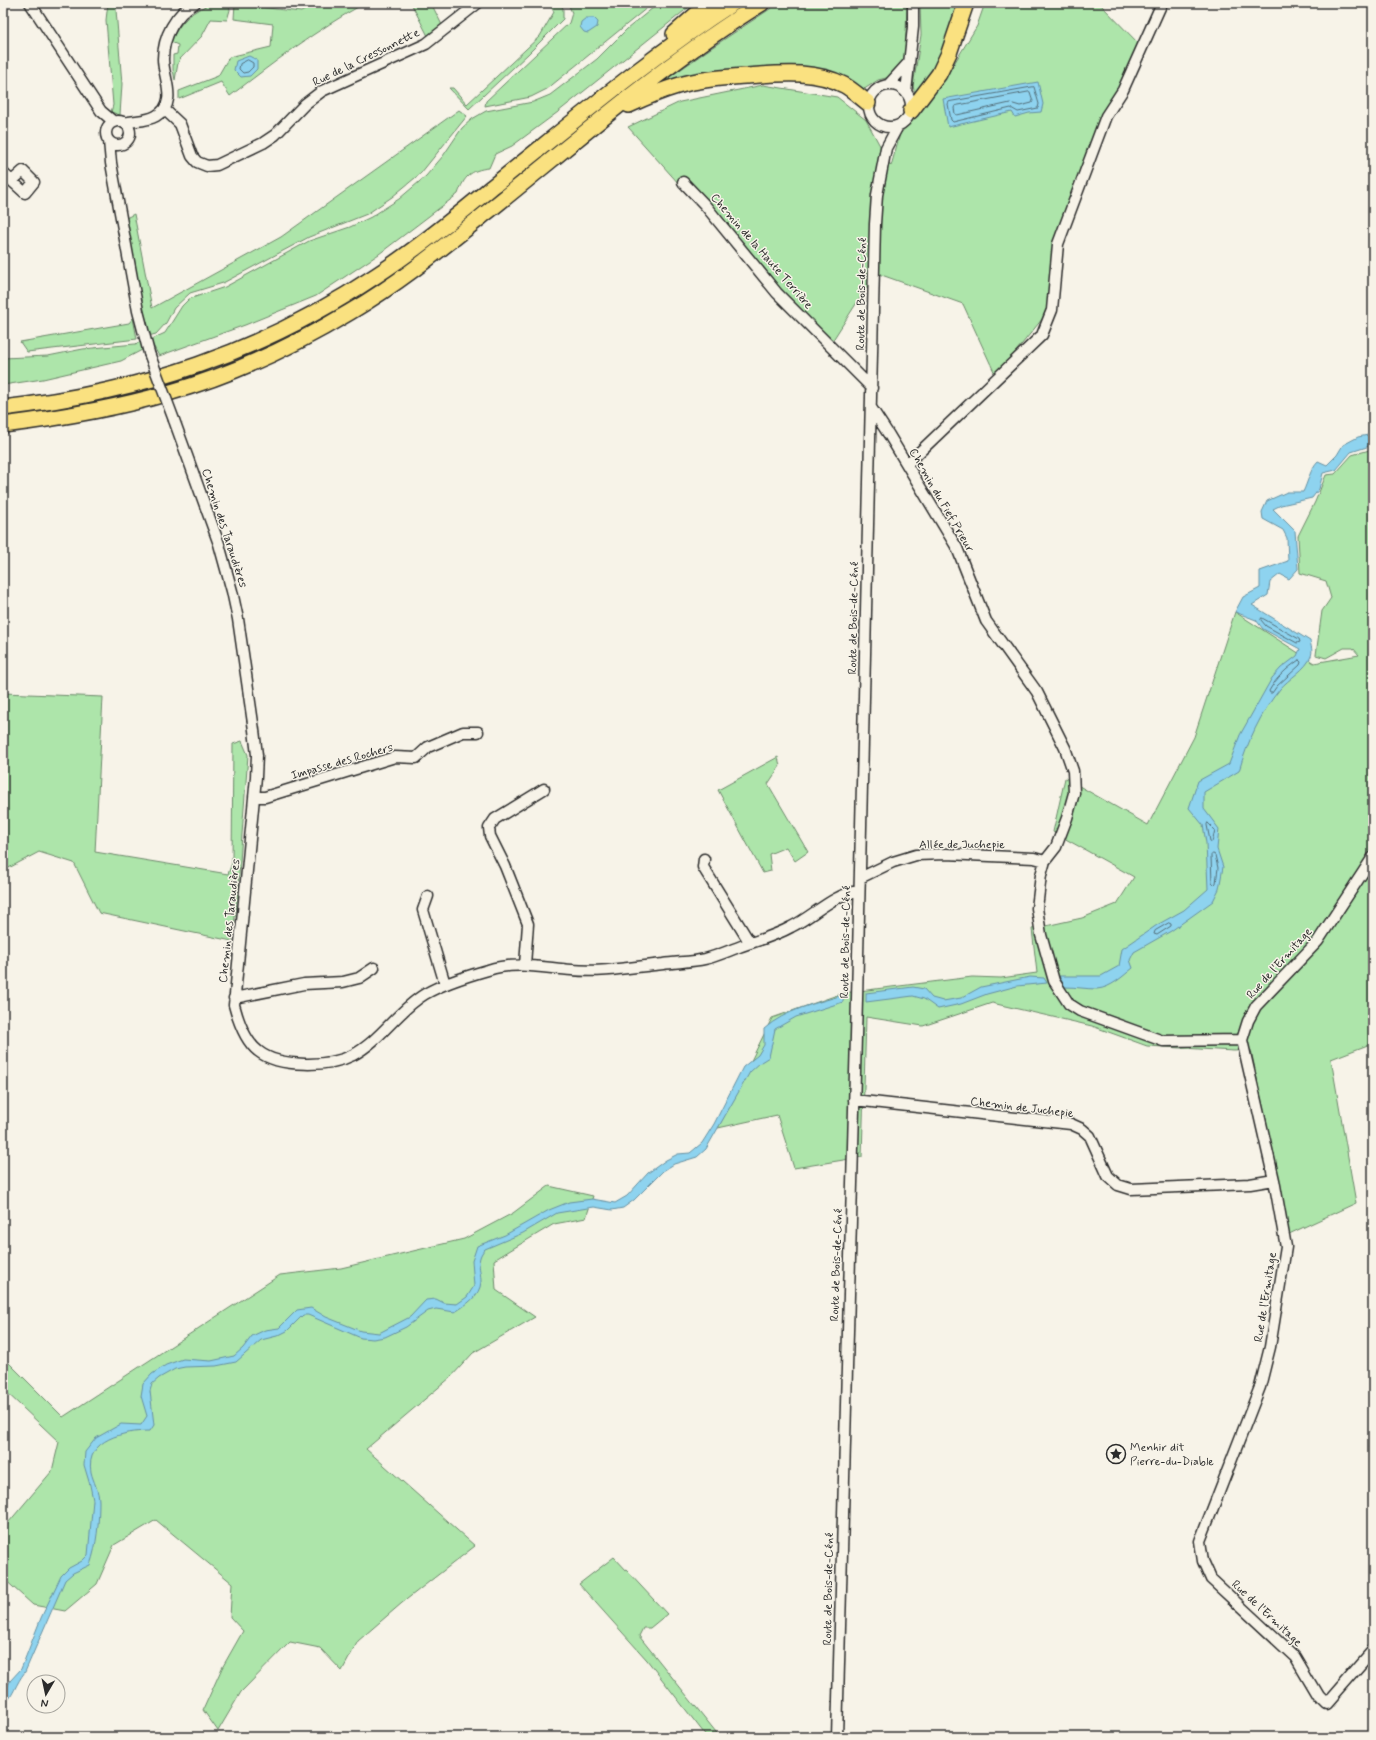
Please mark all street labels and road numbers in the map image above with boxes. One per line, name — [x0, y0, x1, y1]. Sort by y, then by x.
street label: Rue de la Cressonnette — [310, 25, 423, 91]
street label: Chemin de la Haute Terrière — [706, 190, 816, 313]
street label: Route de Bois-de-Céné — [853, 237, 871, 351]
street label: Chemin du Fief Prieur — [905, 446, 977, 555]
street label: Chemin des Taraudières — [197, 467, 251, 590]
street label: Route de Bois-de-Céné — [845, 561, 863, 675]
street label: Impasse des Rochers — [289, 740, 395, 784]
street label: Allée de Juchepie — [919, 837, 1005, 853]
street label: Chemin des Taraudières — [216, 858, 244, 984]
street label: Route de Bois-de-Céné — [837, 885, 855, 999]
street label: Rue de l'Ermitage — [1243, 924, 1316, 1003]
street label: Chemin de Juchepie — [969, 1094, 1075, 1122]
street label: Route de Bois-de-Céné — [827, 1208, 847, 1322]
street label: Rue de l'Ermitage — [1251, 1251, 1281, 1343]
street label: Route de Bois-de-Céné — [820, 1532, 838, 1646]
street label: Rue de l'Ermitage — [1228, 1577, 1305, 1651]

